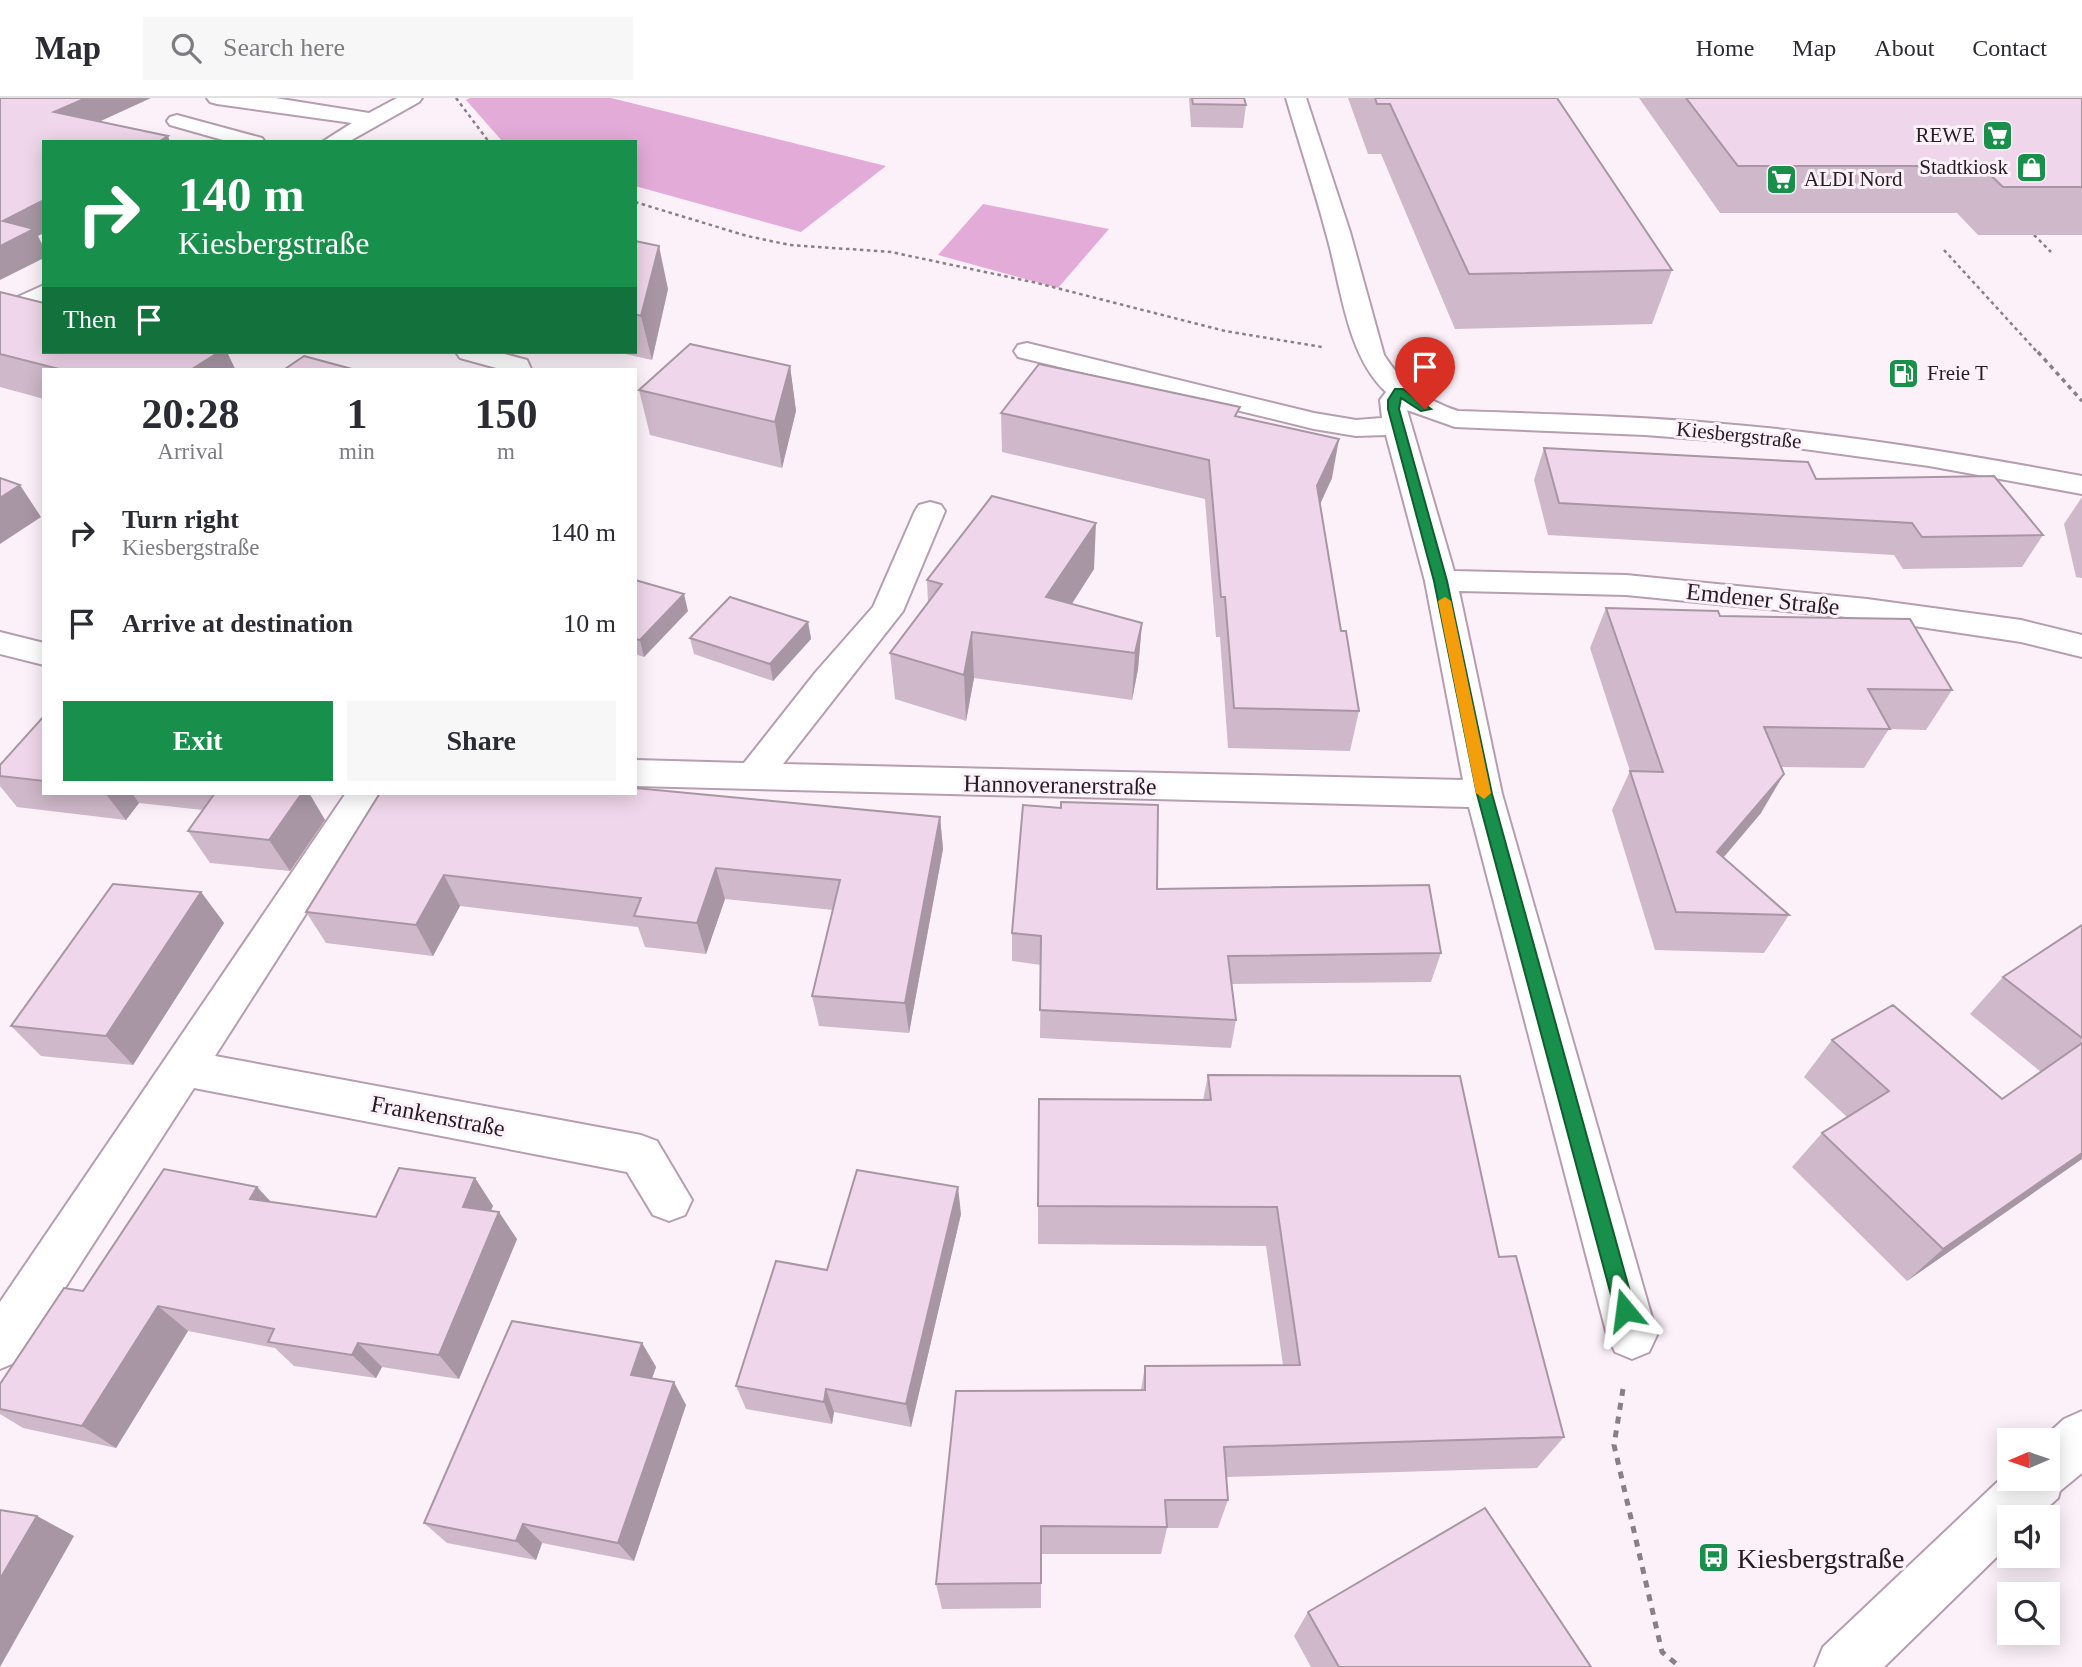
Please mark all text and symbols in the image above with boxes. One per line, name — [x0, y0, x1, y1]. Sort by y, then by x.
search box — [143, 17, 633, 80]
icon: search — [167, 29, 205, 67]
text: Map — [35, 30, 101, 66]
text: Search here — [223, 33, 345, 62]
text: Home — [1696, 35, 1754, 61]
text: Map — [1792, 35, 1836, 61]
text: About — [1874, 35, 1934, 61]
text: Contact — [1972, 35, 2047, 61]
supermarket icon: REWE — [1981, 118, 2015, 152]
place label: REWE — [1916, 123, 1975, 147]
shop icon: Stadtkiosk — [2014, 150, 2048, 184]
place label: Stadtkiosk — [1919, 155, 2008, 179]
supermarket icon: ALDI Nord — [1764, 162, 1798, 196]
text: 140 m — [178, 167, 305, 222]
place label: ALDI Nord — [1804, 167, 1903, 191]
icon: right — [63, 168, 154, 259]
text: Kiesbergstraße — [178, 225, 369, 261]
icon: arrive — [130, 301, 168, 339]
text: Then — [63, 305, 116, 334]
pin — [1395, 337, 1455, 409]
icon: arrive — [1406, 348, 1444, 386]
fuel station icon: Freie T — [1887, 356, 1921, 390]
place label: Freie T — [1927, 361, 1988, 385]
text: 20:28 — [142, 391, 240, 437]
text: 1 — [346, 391, 367, 437]
text: 150 — [474, 391, 537, 437]
street label: Kiesbergstraße — [1675, 417, 1803, 453]
text: Arrival — [157, 439, 224, 464]
text: min — [339, 439, 375, 464]
text: m — [497, 439, 515, 464]
text: Turn right — [122, 505, 239, 534]
icon: right — [63, 514, 101, 552]
text: 140 m — [550, 518, 616, 547]
text: Kiesbergstraße — [122, 535, 260, 560]
street label: Emdener Straße — [1685, 578, 1841, 620]
icon: arrive — [63, 605, 101, 643]
text: Arrive at destination — [122, 609, 353, 638]
text: 10 m — [563, 609, 616, 638]
button: Exit — [63, 701, 333, 781]
button: Share — [347, 701, 616, 781]
street label: Hannoveranerstraße — [963, 770, 1157, 800]
street label: Frankenstraße — [369, 1090, 507, 1142]
position arrow — [1588, 1273, 1662, 1347]
north arrow — [1997, 1428, 2060, 1491]
map controls — [1997, 1428, 2060, 1645]
button: sound — [1997, 1505, 2060, 1568]
bus stop icon: Kiesbergstraße — [1697, 1541, 1731, 1575]
place label: Kiesbergstraße — [1737, 1543, 1904, 1574]
button: search — [1997, 1582, 2060, 1645]

